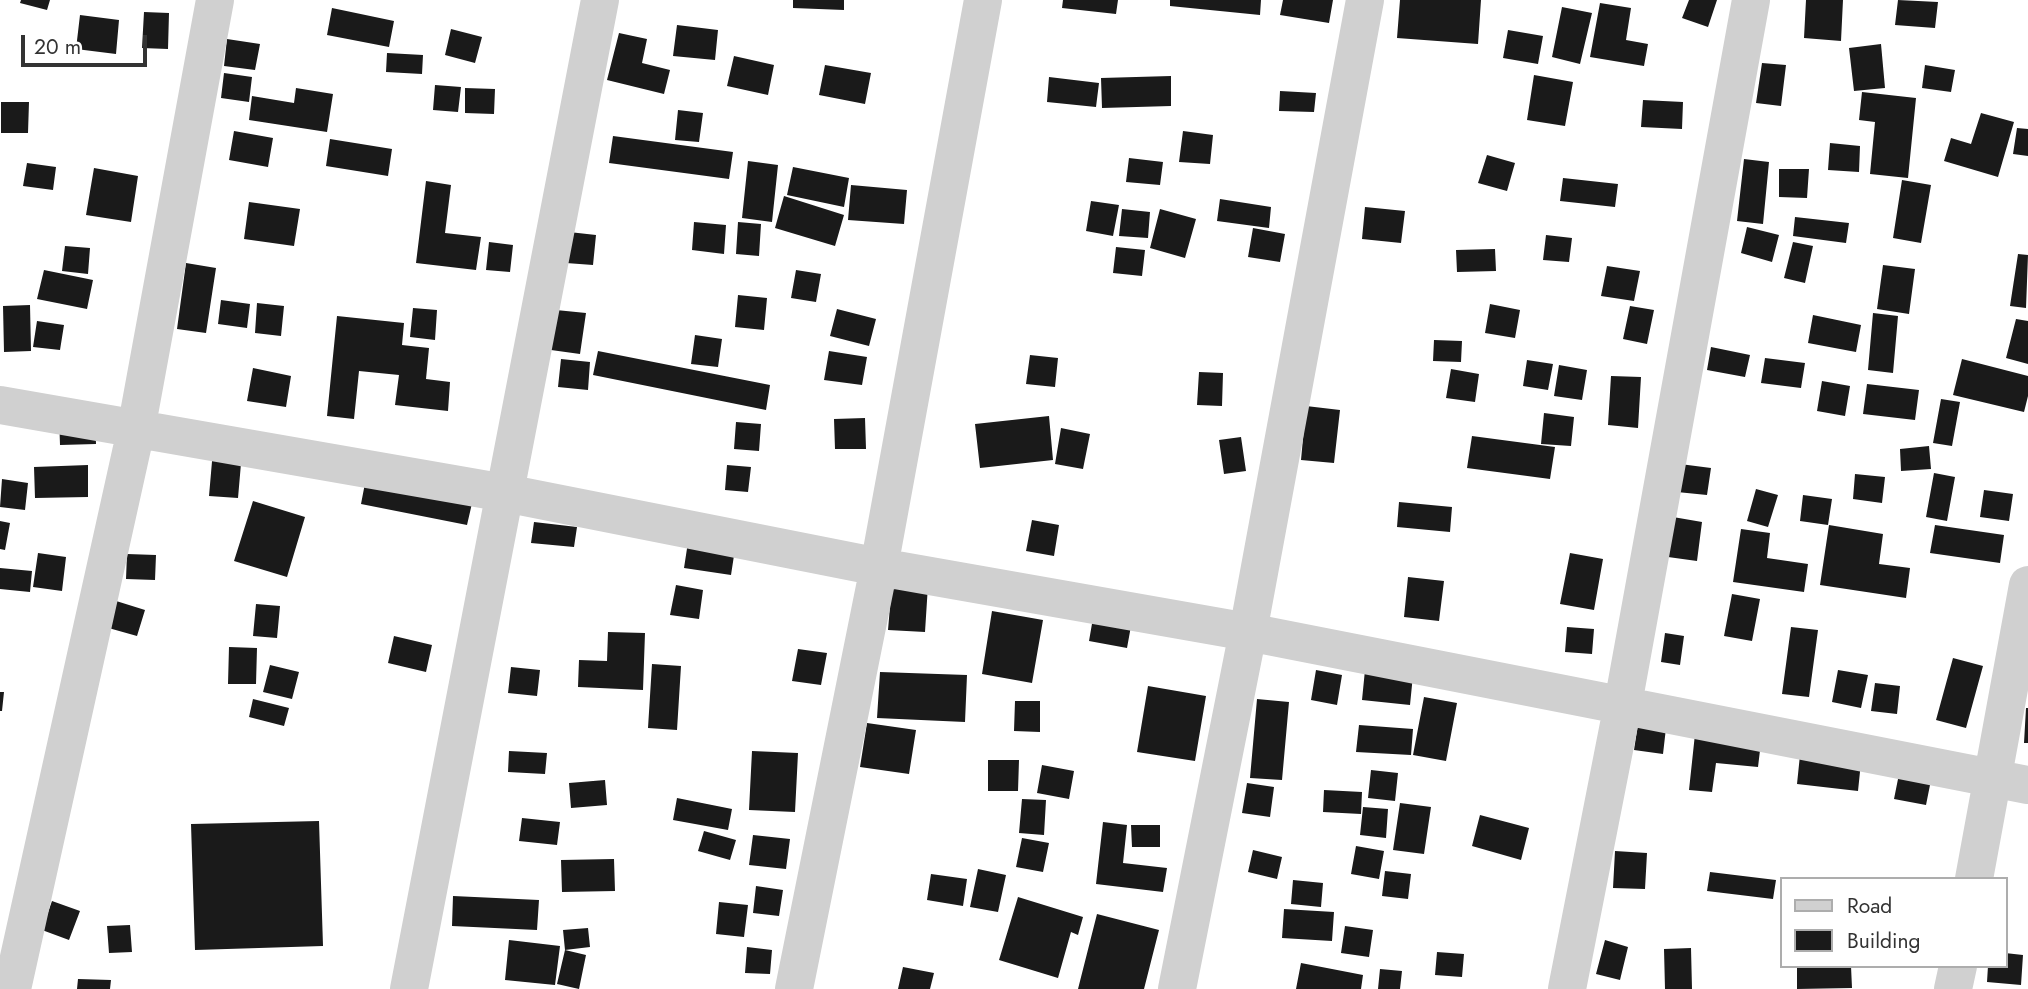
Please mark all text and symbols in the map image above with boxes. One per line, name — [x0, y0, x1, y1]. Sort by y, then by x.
scale bar — [24, 21, 150, 65]
text: 20 m — [34, 32, 81, 62]
legend — [1780, 877, 2007, 968]
text: Road — [1847, 891, 1892, 921]
text: Building — [1847, 926, 1920, 956]

